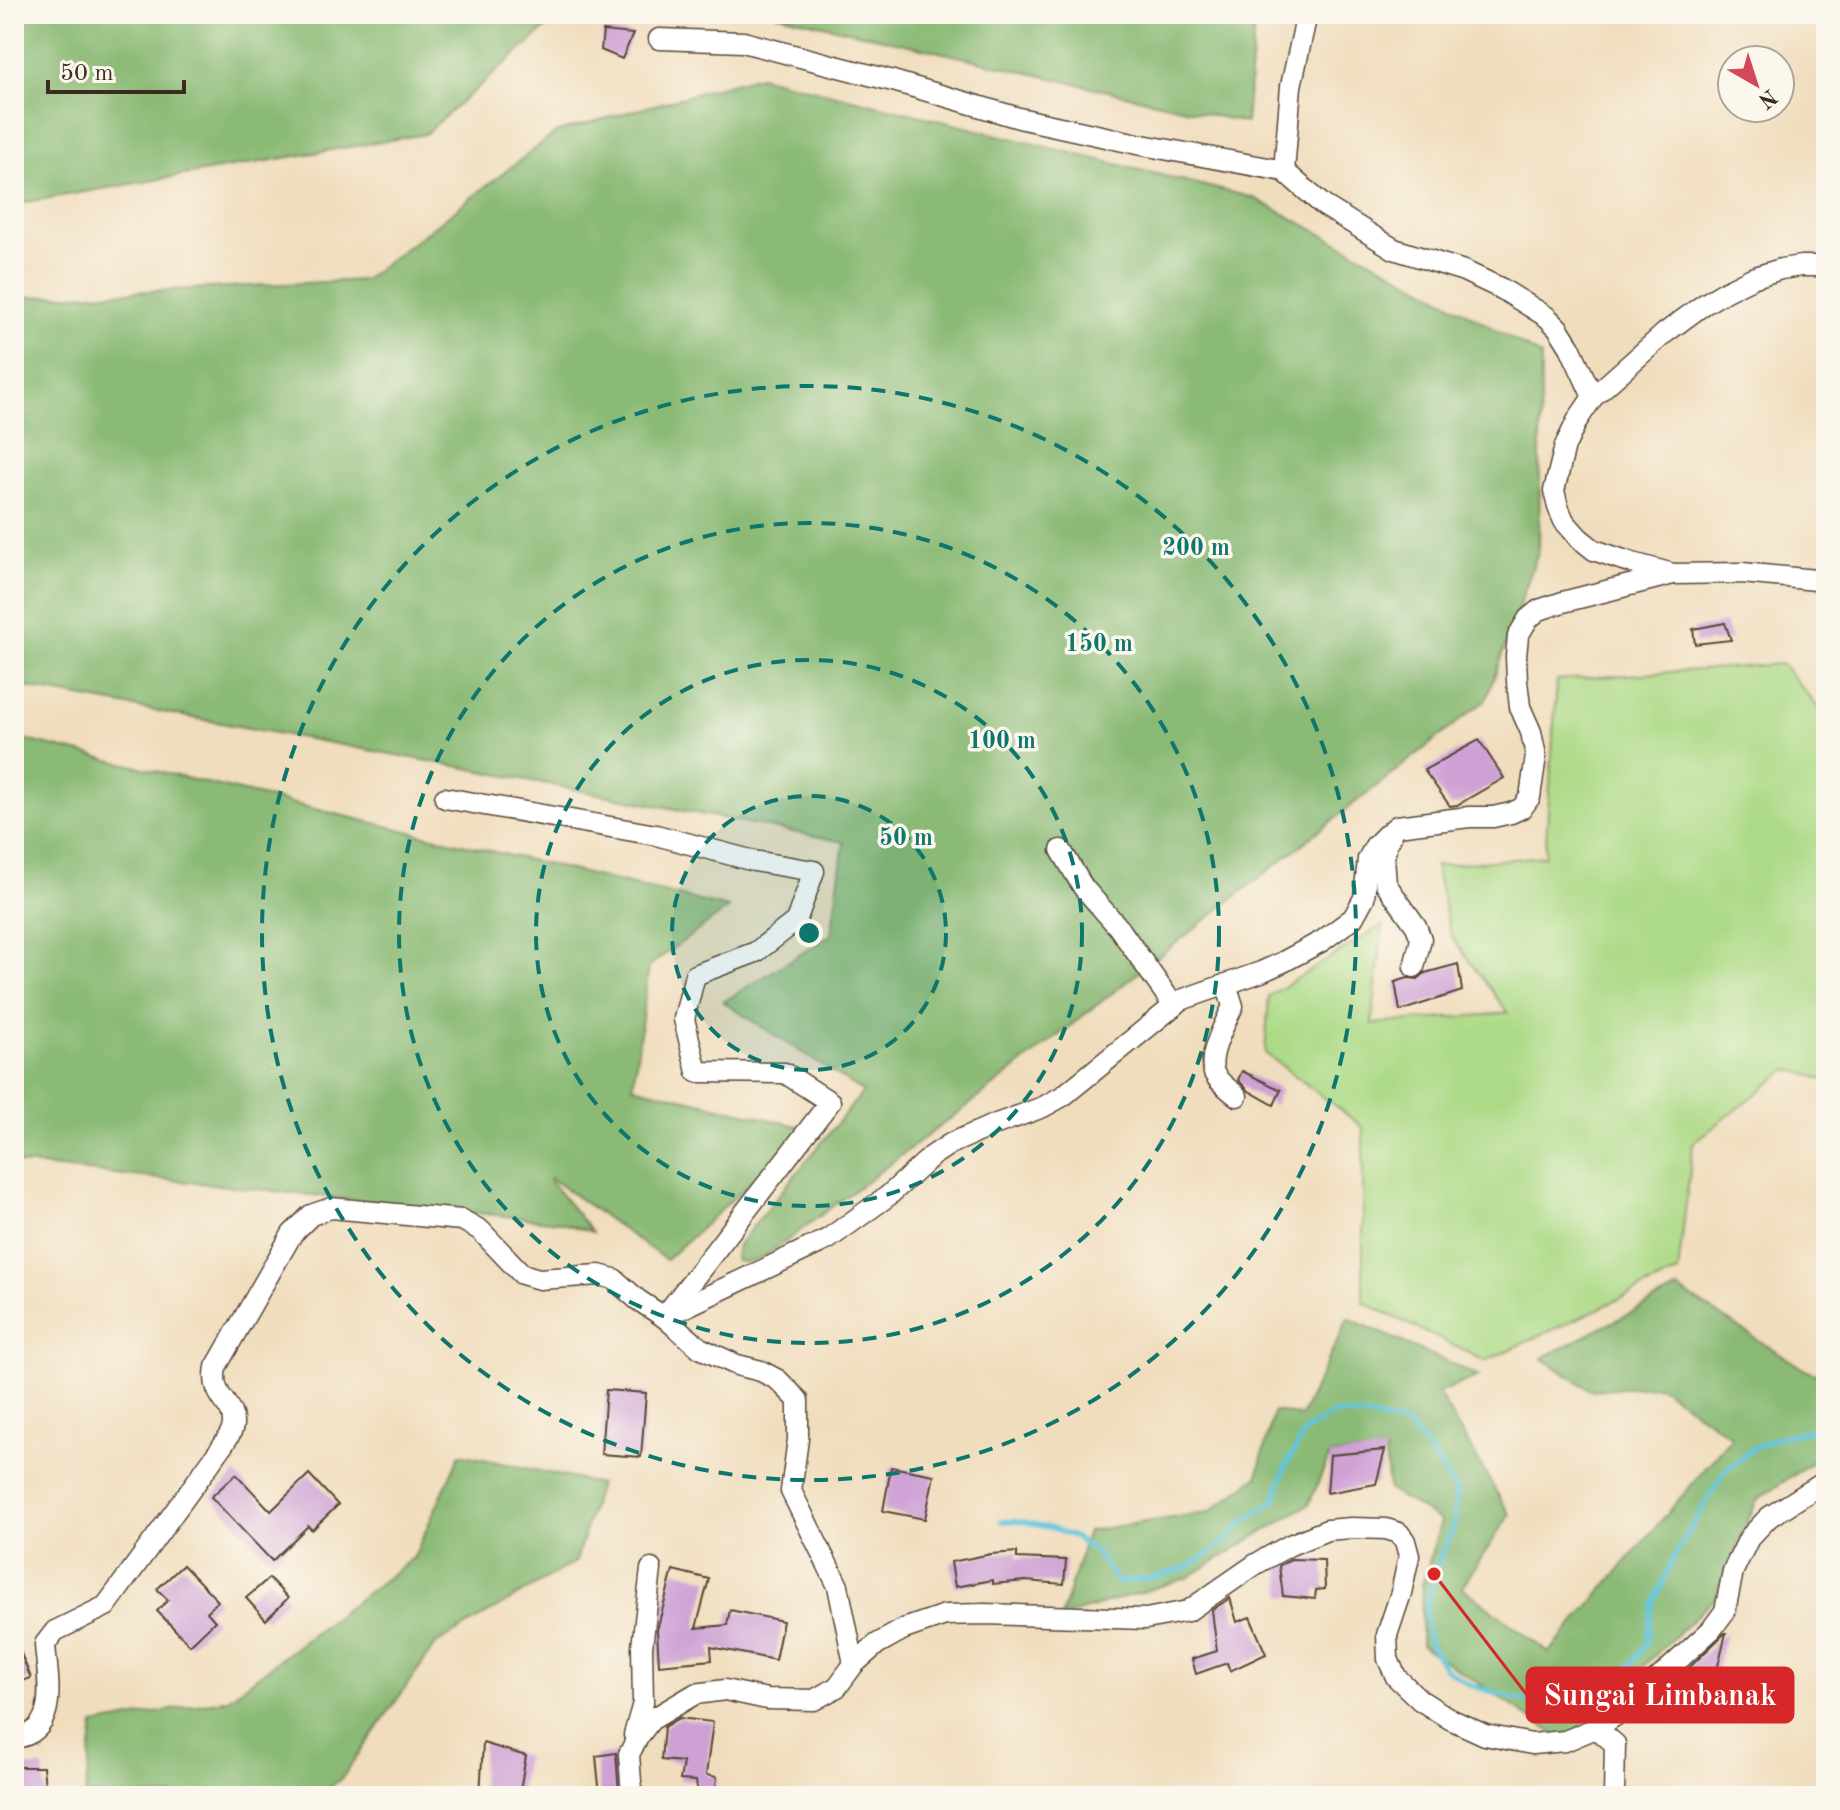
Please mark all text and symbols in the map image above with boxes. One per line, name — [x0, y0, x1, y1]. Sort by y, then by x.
scale bar — [48, 44, 184, 94]
north arrow — [1716, 44, 1796, 124]
text: 50 m — [60, 62, 114, 86]
text: N — [1754, 84, 1781, 112]
text: 200 m — [1162, 537, 1230, 561]
text: 150 m — [1065, 632, 1133, 657]
text: 100 m — [968, 730, 1036, 754]
text: 50 m — [879, 826, 933, 851]
centre of rings — [795, 919, 823, 947]
callout: Sungai Limbanak — [1527, 1668, 1793, 1722]
text: Sungai Limbanak — [1543, 1682, 1777, 1712]

